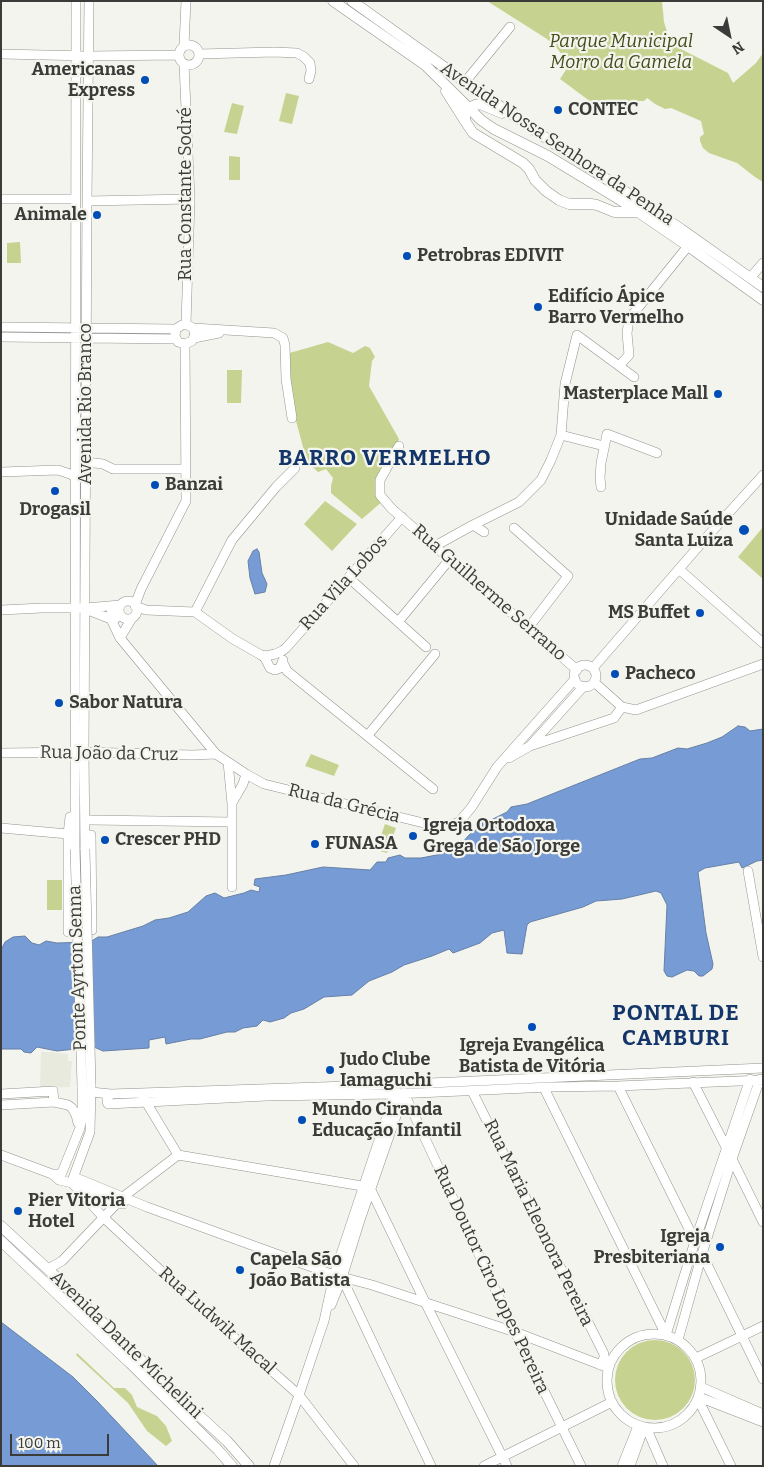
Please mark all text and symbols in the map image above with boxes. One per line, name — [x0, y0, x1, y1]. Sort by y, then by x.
north arrow — [704, 10, 754, 60]
park label: Parque Municipal Morro da Gamela — [549, 31, 693, 74]
text: N — [728, 38, 747, 58]
street label: Avenida Nossa Senhora da Penha — [436, 58, 678, 230]
place label: Americanas Express — [32, 59, 135, 102]
marker: Americanas Express — [139, 74, 151, 86]
place label: CONTEC — [568, 99, 638, 121]
marker: CONTEC — [552, 104, 564, 116]
street label: Rua Constante Sodré — [175, 107, 197, 281]
place label: Animale — [14, 204, 87, 226]
marker: Animale — [91, 209, 103, 221]
place label: Petrobras EDIVIT — [417, 245, 564, 267]
marker: Petrobras EDIVIT — [401, 250, 413, 262]
place label: Edifício Ápice Barro Vermelho — [548, 286, 684, 328]
marker: Edifício Ápice Barro Vermelho — [532, 301, 544, 313]
street label: Avenida Rio Branco — [75, 323, 97, 485]
place label: Masterplace Mall — [563, 383, 708, 405]
marker: Masterplace Mall — [712, 388, 724, 400]
district label: BARRO VERMELHO — [277, 446, 493, 472]
place label: Banzai — [165, 474, 223, 496]
marker: Banzai — [149, 479, 161, 491]
marker: Drogasil — [49, 485, 61, 497]
place label: Drogasil — [19, 499, 91, 521]
place label: Unidade Saúde Santa Luiza — [605, 509, 733, 552]
street label: Rua Guilherme Serrano — [407, 520, 571, 666]
marker: Unidade Saúde Santa Luiza — [737, 523, 751, 537]
street label: Rua Vila Lobos — [295, 531, 393, 635]
place label: MS Buffet — [608, 602, 690, 624]
marker: MS Buffet — [694, 607, 706, 619]
place label: Pacheco — [625, 663, 696, 685]
marker: Pacheco — [609, 668, 621, 680]
place label: Sabor Natura — [69, 692, 183, 714]
marker: Sabor Natura — [53, 697, 65, 709]
street label: Rua João da Cruz — [40, 742, 178, 766]
street label: Rua da Grécia — [286, 780, 402, 828]
place label: Igreja Ortodoxa Grega de São Jorge — [423, 815, 580, 858]
place label: Crescer PHD — [115, 829, 221, 851]
marker: Igreja Ortodoxa Grega de São Jorge — [407, 830, 419, 842]
place label: FUNASA — [325, 833, 398, 855]
marker: Crescer PHD — [99, 834, 111, 846]
marker: FUNASA — [309, 838, 321, 850]
street label: Ponte Ayrton Senna — [64, 885, 92, 1051]
district label: PONTAL DE CAMBURI — [611, 1001, 741, 1052]
marker: Igreja Evangélica Batista de Vitória — [526, 1021, 538, 1033]
place label: Igreja Evangélica Batista de Vitória — [459, 1035, 605, 1078]
place label: Judo Clube Iamaguchi — [340, 1049, 432, 1092]
marker: Judo Clube Iamaguchi — [324, 1064, 336, 1076]
place label: Mundo Ciranda Educação Infantil — [312, 1099, 462, 1142]
marker: Mundo Ciranda Educação Infantil — [296, 1114, 308, 1126]
street label: Rua Maria Eleonora Pereira — [478, 1116, 598, 1330]
street label: Rua Doutor Ciro Lopes Pereira — [428, 1162, 554, 1398]
place label: Pier Vitoria Hotel — [28, 1190, 125, 1232]
marker: Pier Vitoria Hotel — [12, 1205, 24, 1217]
place label: Igreja Presbiteriana — [593, 1226, 710, 1268]
marker: Igreja Presbiteriana — [714, 1241, 726, 1253]
place label: Capela São João Batista — [250, 1249, 350, 1292]
street label: Rua Ludwik Macal — [154, 1263, 280, 1379]
marker: Capela São João Batista — [234, 1264, 246, 1276]
street label: Avenida Dante Michelini — [45, 1266, 207, 1424]
scale bar — [12, 1424, 111, 1456]
text: 100 m — [18, 1434, 61, 1452]

